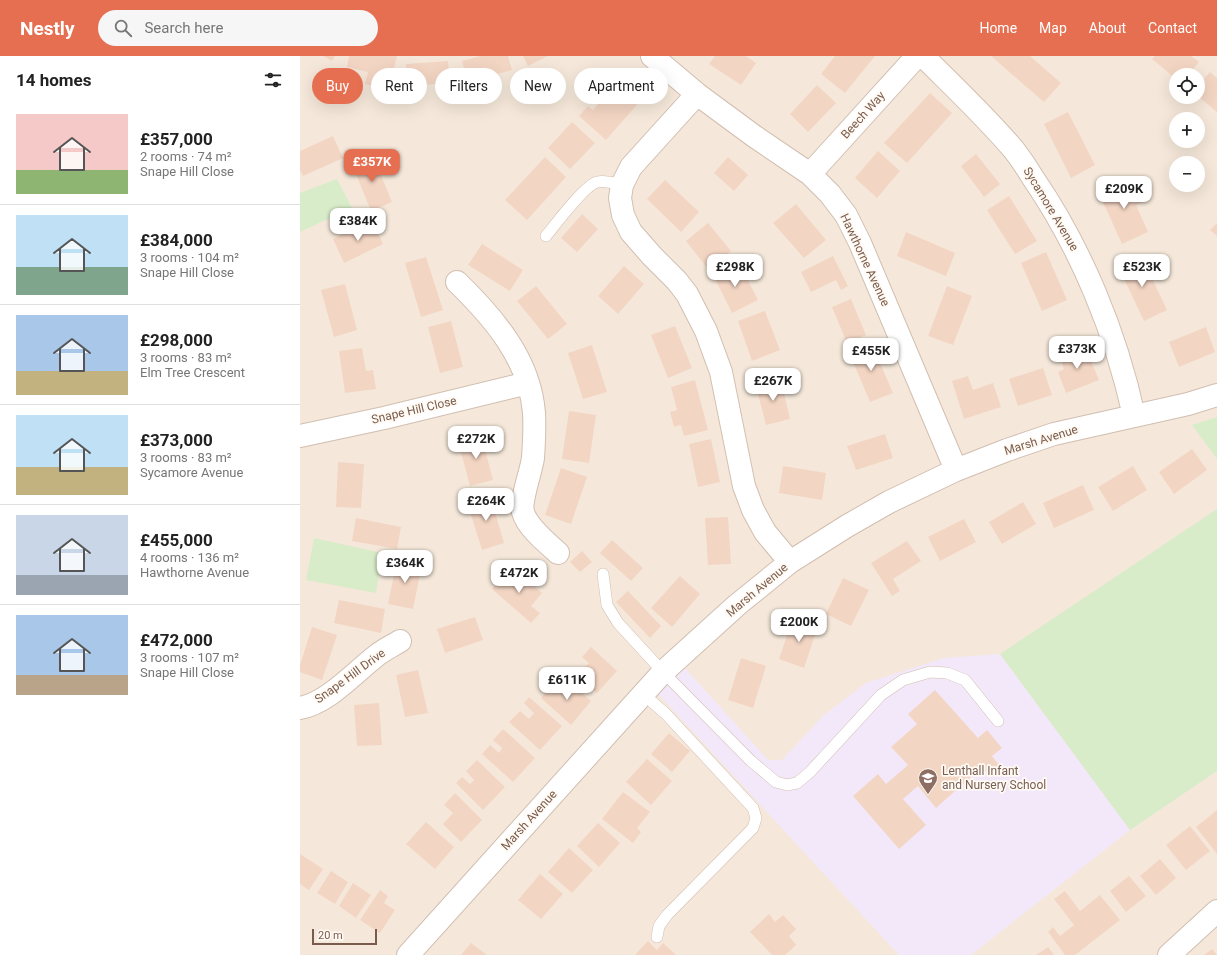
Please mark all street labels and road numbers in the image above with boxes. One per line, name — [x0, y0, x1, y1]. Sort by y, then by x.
street label: Beech Way — [838, 88, 888, 141]
street label: Sycamore Avenue — [1020, 164, 1082, 254]
street label: Hawthorne Avenue — [837, 211, 893, 309]
street label: Snape Hill Close — [370, 393, 458, 427]
street label: Marsh Avenue — [1003, 422, 1079, 458]
street label: Marsh Avenue — [723, 560, 791, 620]
street label: Snape Hill Drive — [312, 646, 388, 706]
street label: Marsh Avenue — [498, 787, 560, 853]

